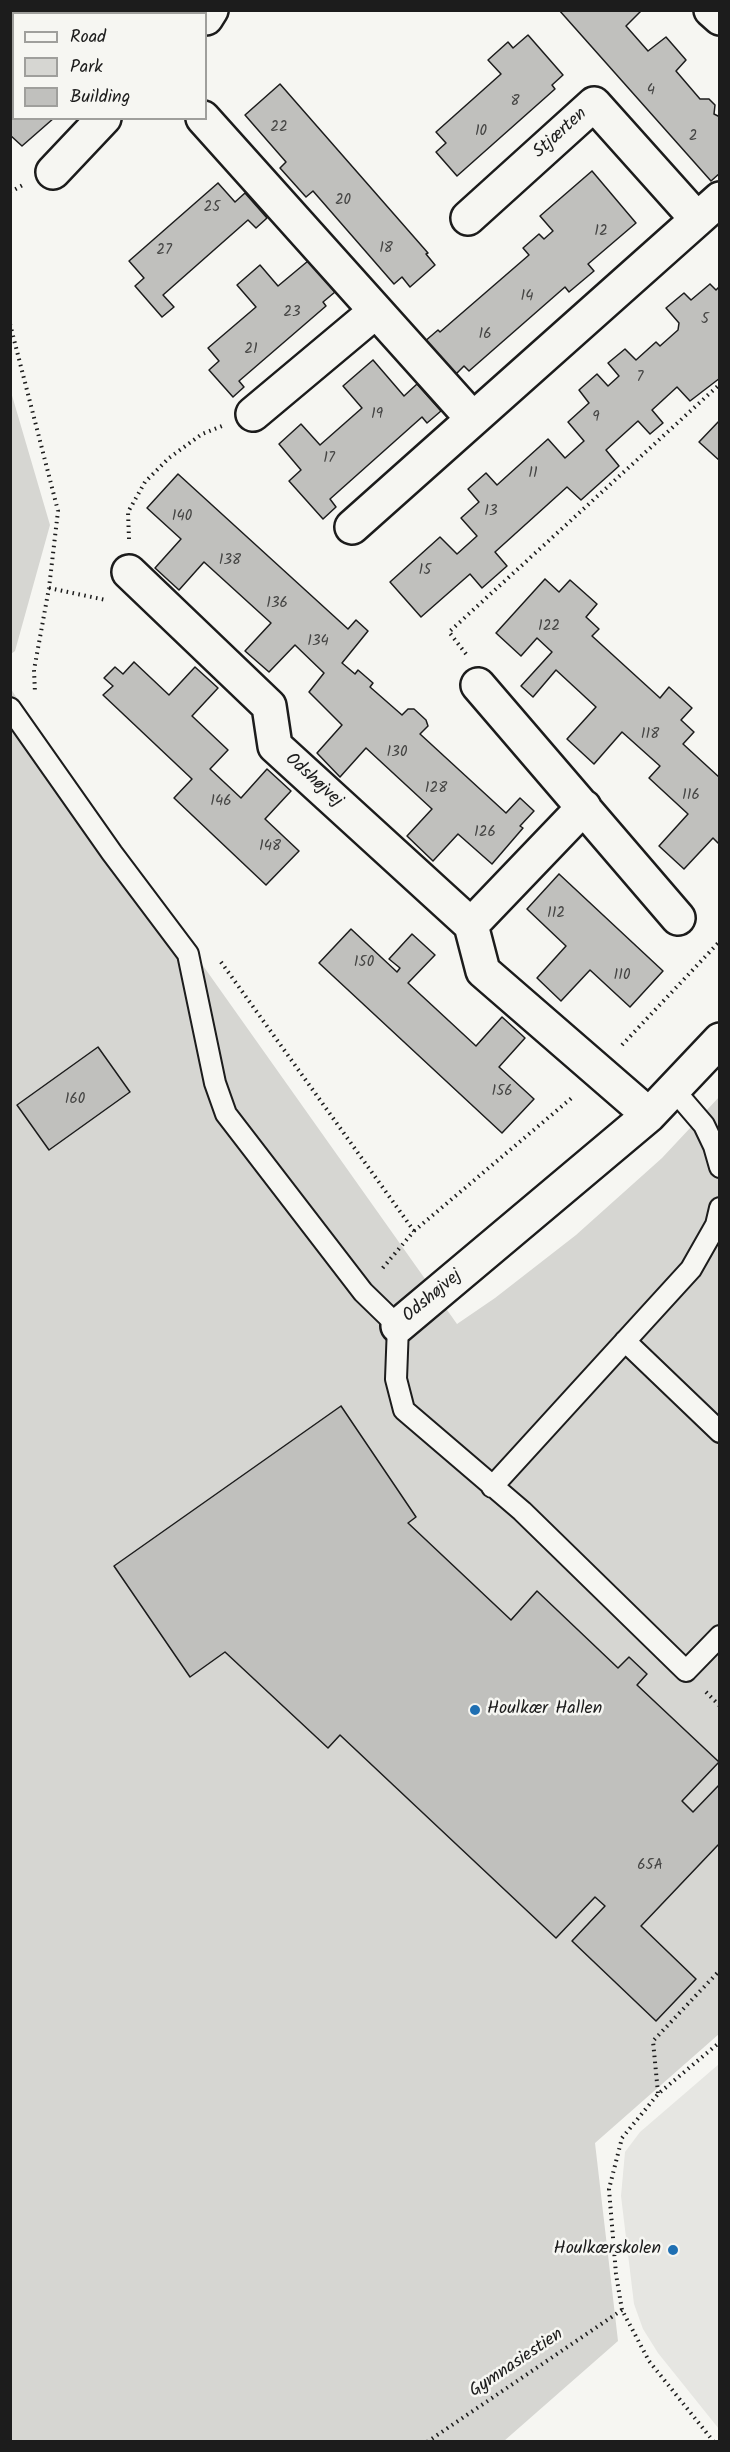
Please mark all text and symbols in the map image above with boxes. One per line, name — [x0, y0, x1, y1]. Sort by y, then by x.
legend — [12, 12, 207, 120]
text: Road — [70, 23, 106, 52]
text: Park — [70, 53, 103, 82]
house number: 4 — [647, 82, 655, 100]
text: Building — [70, 83, 130, 112]
house number: 8 — [510, 93, 520, 111]
street label: Stjærten — [530, 104, 592, 164]
house number: 22 — [270, 119, 288, 137]
house number: 10 — [475, 123, 487, 141]
house number: 2 — [689, 128, 697, 146]
house number: 20 — [335, 192, 351, 210]
house number: 25 — [204, 199, 220, 217]
house number: 12 — [594, 223, 608, 241]
house number: 18 — [379, 240, 393, 258]
house number: 27 — [156, 242, 172, 260]
house number: 14 — [521, 288, 533, 306]
house number: 23 — [283, 304, 301, 322]
house number: 5 — [701, 311, 709, 329]
house number: 16 — [478, 326, 492, 344]
house number: 21 — [244, 341, 258, 359]
house number: 7 — [637, 369, 643, 387]
house number: 19 — [371, 406, 383, 424]
house number: 9 — [592, 409, 600, 427]
house number: 17 — [323, 450, 335, 468]
house number: 11 — [528, 465, 538, 483]
house number: 13 — [484, 503, 498, 521]
house number: 140 — [172, 508, 192, 526]
house number: 138 — [219, 552, 241, 570]
house number: 15 — [419, 562, 431, 580]
house number: 136 — [266, 595, 288, 613]
house number: 122 — [538, 618, 560, 636]
house number: 134 — [307, 633, 329, 651]
house number: 118 — [641, 726, 659, 744]
house number: 130 — [387, 744, 407, 762]
street label: Odshøjvej — [280, 749, 346, 813]
house number: 128 — [425, 780, 447, 798]
house number: 116 — [682, 787, 700, 805]
house number: 146 — [210, 793, 232, 811]
house number: 126 — [474, 824, 496, 842]
house number: 148 — [259, 838, 281, 856]
house number: 112 — [547, 905, 565, 923]
house number: 150 — [354, 954, 374, 972]
house number: 110 — [614, 967, 630, 985]
house number: 156 — [491, 1083, 513, 1101]
house number: 160 — [65, 1091, 85, 1109]
street label: Odshøjvej — [399, 1266, 467, 1328]
place label: Houlkær Hallen — [487, 1699, 602, 1721]
marker: Houlkær Hallen — [468, 1703, 482, 1717]
house number: 65A — [637, 1857, 663, 1875]
place label: Houlkærskolen — [554, 2239, 661, 2261]
marker: Houlkærskolen — [666, 2243, 680, 2257]
street label: Gymnasiestien — [466, 2325, 568, 2403]

